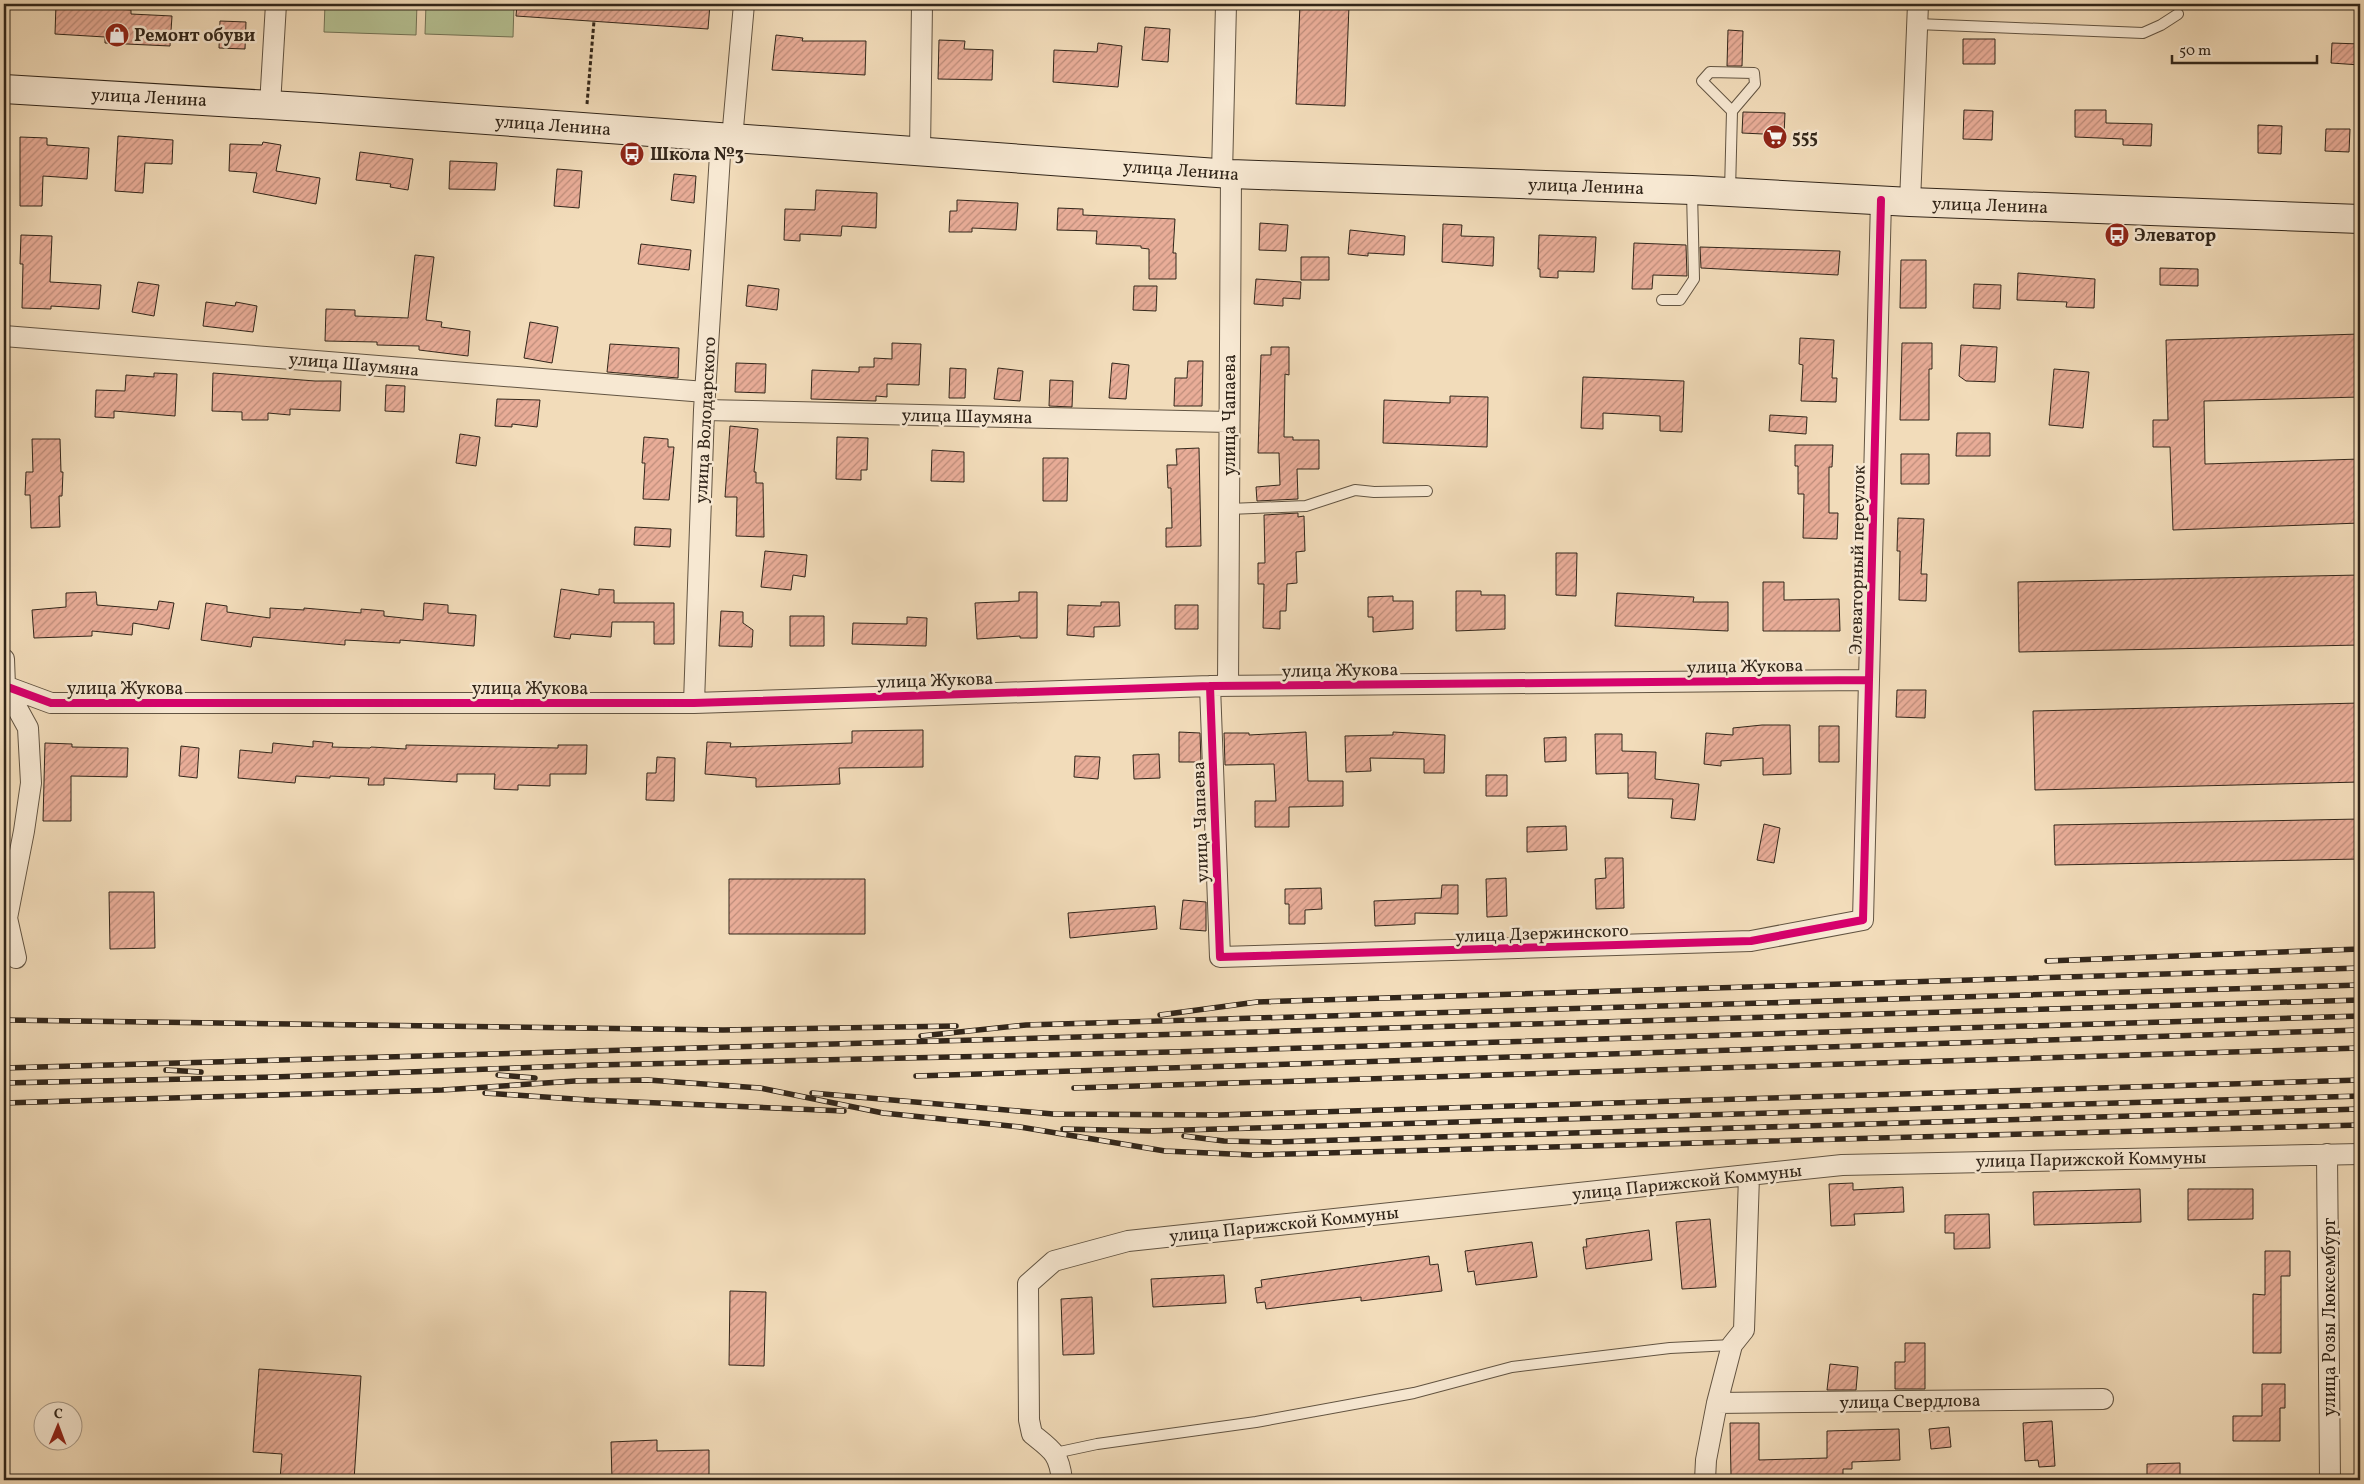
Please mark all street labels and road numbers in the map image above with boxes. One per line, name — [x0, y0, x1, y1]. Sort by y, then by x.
street label: улица Ленина — [90, 83, 208, 114]
street label: улица Ленина — [494, 110, 612, 143]
street label: улица Ленина — [1122, 155, 1240, 188]
street label: улица Ленина — [1527, 173, 1645, 202]
street label: улица Ленина — [1931, 192, 2049, 221]
street label: улица Володарского — [690, 336, 723, 504]
street label: улица Шаумяна — [288, 347, 420, 384]
street label: улица Чапаева — [1218, 354, 1243, 476]
street label: улица Шаумяна — [901, 404, 1033, 431]
street label: Элеваторный переулок — [1844, 465, 1873, 655]
street label: улица Жукова — [1686, 654, 1804, 681]
street label: улица Жукова — [1281, 658, 1399, 685]
street label: улица Жукова — [876, 667, 994, 696]
street label: улица Жукова — [67, 677, 183, 702]
street label: улица Жукова — [472, 677, 588, 702]
street label: улица Чапаева — [1187, 761, 1216, 883]
street label: улица Дзержинского — [1455, 919, 1629, 950]
street label: улица Парижской Коммуны — [1975, 1146, 2207, 1175]
street label: улица Парижской Коммуны — [1571, 1159, 1804, 1208]
street label: улица Парижской Коммуны — [1168, 1201, 1401, 1250]
street label: улица Розы Люксембург — [2318, 1217, 2343, 1416]
street label: улица Свердлова — [1839, 1389, 1981, 1416]

